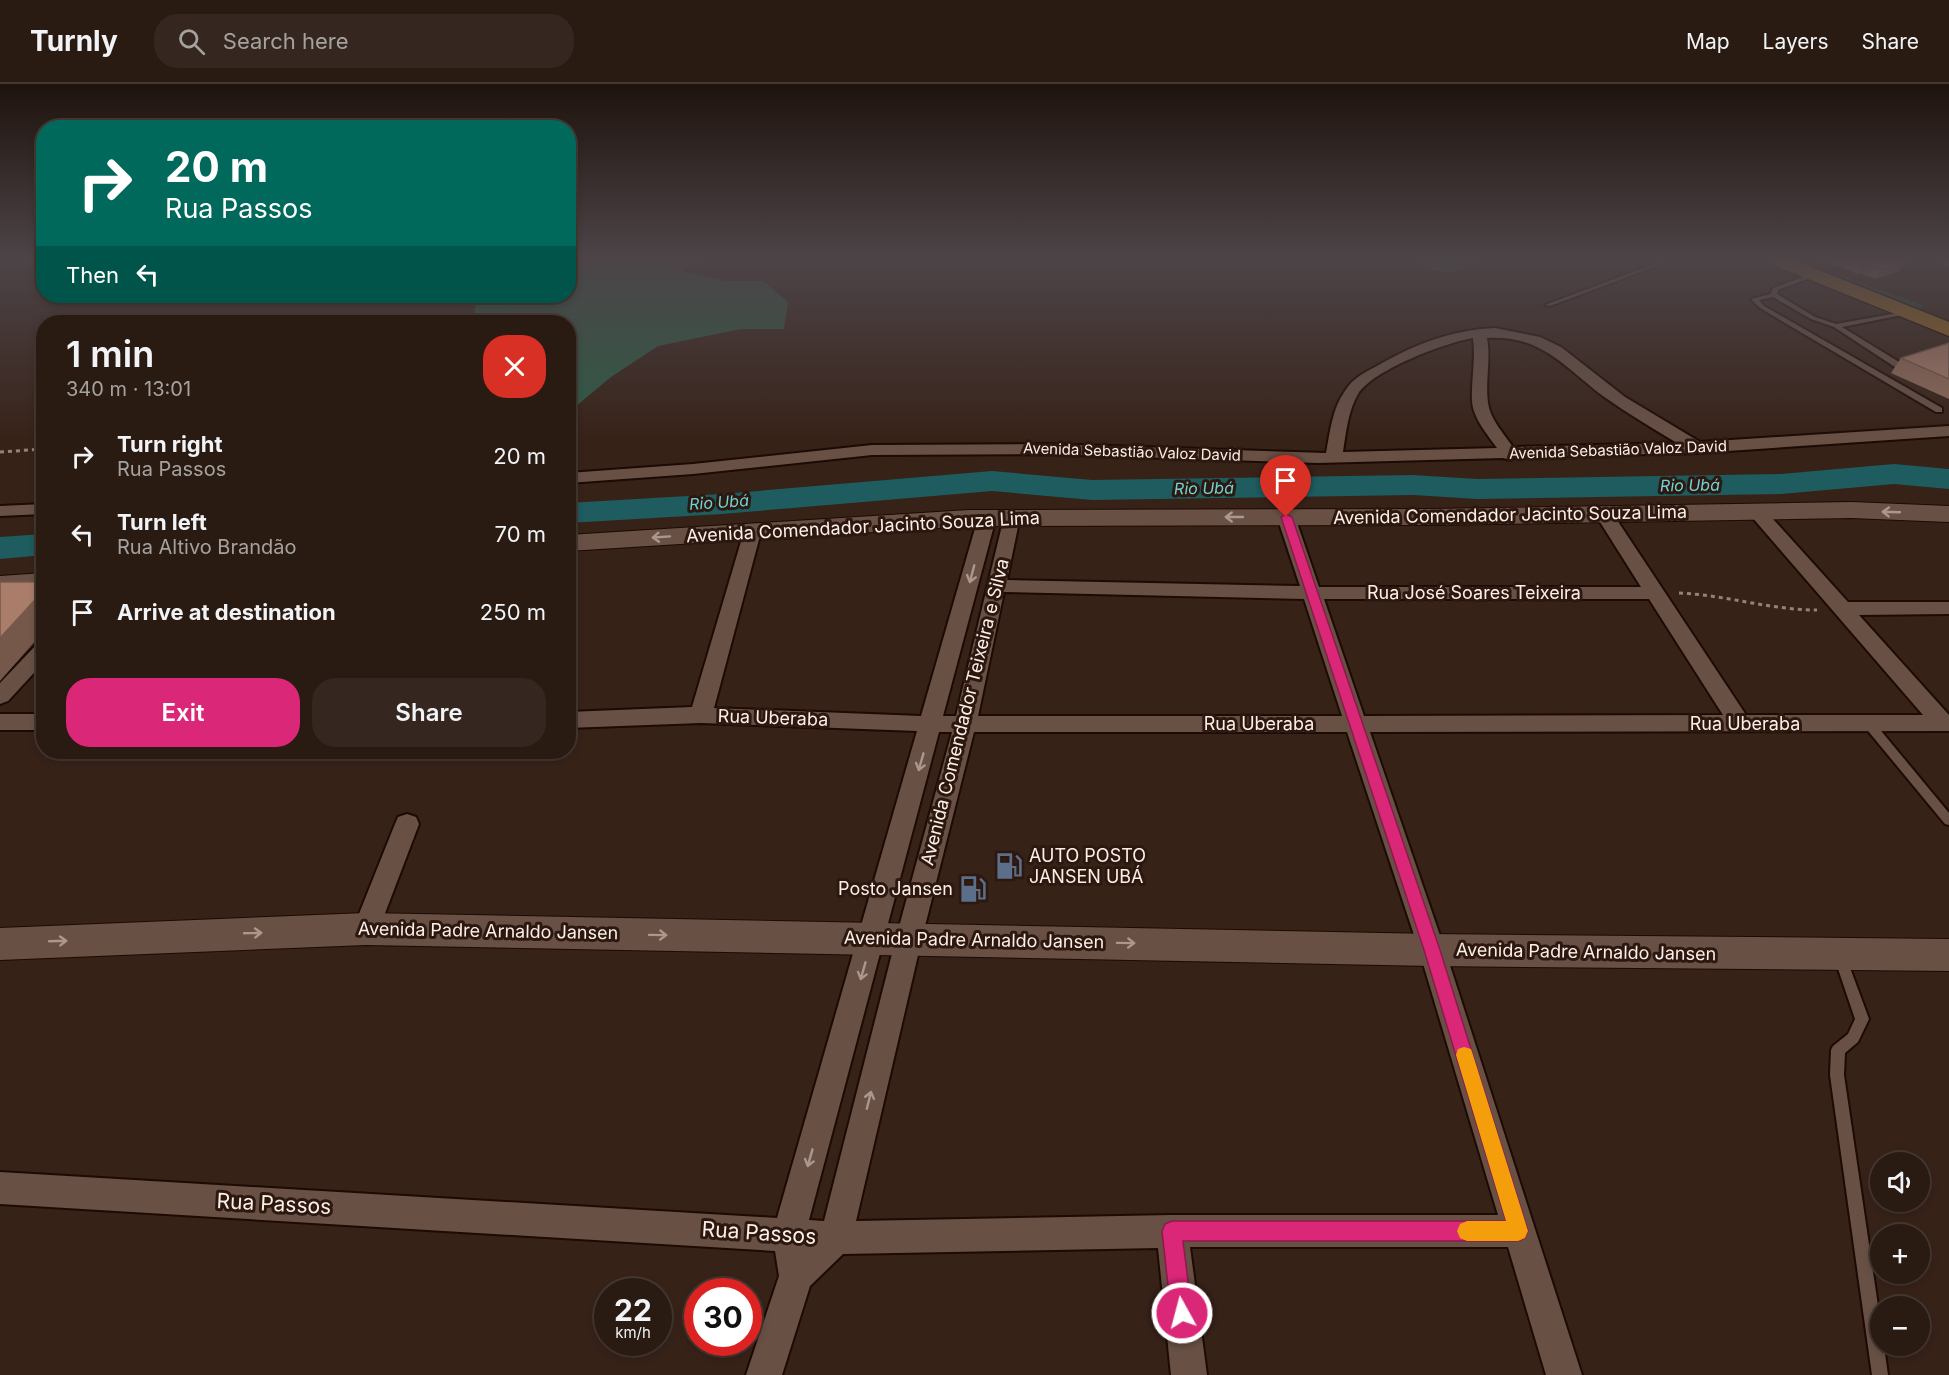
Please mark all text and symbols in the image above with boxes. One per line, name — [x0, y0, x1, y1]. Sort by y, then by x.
search box — [154, 14, 574, 68]
text: Turnly — [30, 24, 118, 58]
icon: search — [175, 25, 208, 58]
text: Search here — [223, 28, 349, 54]
text: Map — [1686, 29, 1730, 54]
text: Layers — [1763, 29, 1829, 54]
text: Share — [1862, 29, 1919, 54]
text: 20 m — [165, 141, 268, 192]
icon: right — [66, 144, 144, 222]
text: Rua Passos — [165, 192, 312, 225]
icon: left — [131, 258, 164, 291]
text: Then — [66, 262, 119, 288]
text: 1 min — [66, 332, 154, 376]
button: close — [483, 335, 546, 398]
text: 340 m · 13:01 — [66, 377, 191, 401]
text: Turn right — [117, 431, 223, 457]
street label: Avenida Sebastião Valoz David — [1509, 436, 1727, 463]
street label: Avenida Sebastião Valoz David — [1023, 438, 1241, 465]
icon: right — [66, 440, 99, 473]
text: 20 m — [493, 443, 546, 469]
pin — [1260, 455, 1311, 517]
text: Rua Passos — [117, 457, 226, 481]
icon: arrive — [1269, 464, 1302, 497]
water label: Rio Ubá — [1660, 474, 1720, 496]
water label: Rio Ubá — [1174, 477, 1234, 499]
water label: Rio Ubá — [688, 490, 750, 514]
street label: Avenida Comendador Jacinto Souza Lima — [1333, 501, 1687, 528]
one-way arrow — [1881, 506, 1901, 517]
street label: Avenida Comendador Jacinto Souza Lima — [686, 507, 1040, 546]
text: Turn left — [117, 509, 207, 535]
one-way arrow — [1224, 511, 1244, 523]
icon: left — [66, 518, 99, 551]
text: 70 m — [495, 521, 546, 547]
one-way arrow — [652, 532, 672, 543]
text: Rua Altivo Brandão — [117, 535, 296, 559]
street label: Avenida Comendador Teixeira e Silva — [916, 556, 1013, 868]
one-way arrow — [965, 564, 977, 583]
street label: Rua José Soares Teixeira — [1367, 582, 1581, 603]
icon: arrive — [66, 596, 99, 629]
text: Arrive at destination — [117, 599, 336, 625]
text: 250 m — [480, 599, 546, 625]
button: Exit — [66, 678, 300, 747]
button: Share — [312, 678, 546, 747]
street label: Rua Uberaba — [717, 705, 829, 730]
street label: Rua Uberaba — [1204, 713, 1314, 734]
street label: Rua Uberaba — [1690, 713, 1800, 734]
one-way arrow — [914, 753, 926, 772]
place label: AUTO POSTO JANSEN UBÁ — [1029, 845, 1146, 887]
fuel station icon: AUTO POSTO JANSEN UBÁ — [994, 851, 1024, 881]
fuel station icon: Posto Jansen — [958, 874, 988, 904]
place label: Posto Jansen — [838, 878, 953, 899]
street label: Avenida Padre Arnaldo Jansen — [358, 918, 618, 943]
one-way arrow — [243, 927, 263, 938]
street label: Avenida Padre Arnaldo Jansen — [844, 927, 1104, 952]
one-way arrow — [648, 929, 668, 940]
one-way arrow — [48, 936, 68, 947]
one-way arrow — [1116, 937, 1136, 949]
street label: Avenida Padre Arnaldo Jansen — [1456, 939, 1716, 964]
one-way arrow — [857, 961, 868, 980]
one-way arrow — [864, 1091, 876, 1110]
one-way arrow — [804, 1148, 815, 1167]
map controls — [1870, 1152, 1930, 1356]
button: sound — [1870, 1152, 1930, 1212]
street label: Rua Passos — [216, 1188, 332, 1219]
street label: Rua Passos — [701, 1216, 817, 1249]
button: + — [1870, 1224, 1930, 1284]
speed limit sign: 30 — [684, 1278, 762, 1356]
position arrow — [1150, 1281, 1214, 1345]
text: 22 — [614, 1292, 652, 1328]
button: − — [1870, 1296, 1930, 1356]
text: km/h — [615, 1323, 651, 1342]

